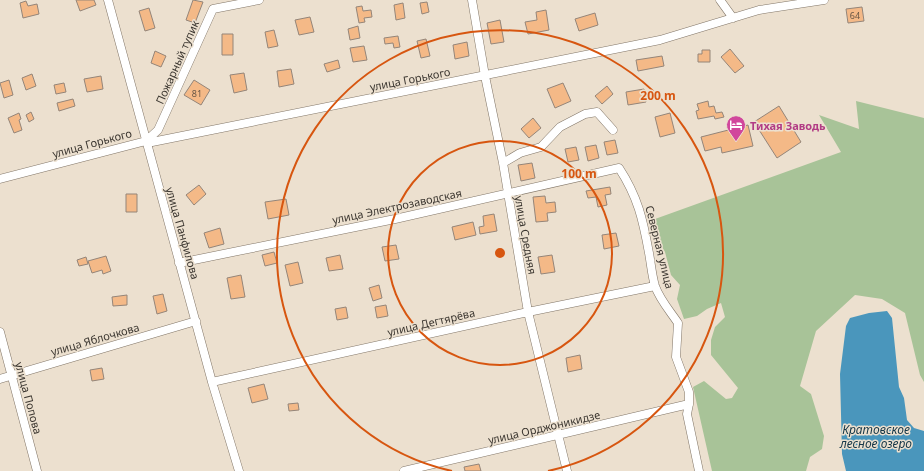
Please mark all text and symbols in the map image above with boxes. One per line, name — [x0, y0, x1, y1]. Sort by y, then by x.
house number: 64 — [850, 9, 860, 22]
street label: Пожарный тупик — [152, 18, 202, 106]
street label: улица Горького — [368, 64, 452, 94]
house number: 81 — [192, 87, 202, 100]
text: 200 m — [640, 87, 676, 104]
hotel icon: Тихая Заводь — [725, 114, 747, 142]
place label: Тихая Заводь — [750, 118, 826, 133]
street label: улица Горького — [51, 125, 133, 161]
text: 100 m — [561, 165, 597, 182]
street label: улица Панфилова — [163, 185, 203, 281]
street label: улица Электрозаводская — [331, 185, 463, 227]
street label: улица Средняя — [512, 194, 540, 276]
street label: Северная улица — [642, 204, 678, 290]
centre of rings — [493, 246, 507, 260]
street label: улица Дегтярёва — [386, 305, 476, 339]
street label: улица Яблочкова — [49, 319, 141, 359]
street label: улица Попова — [12, 360, 46, 436]
street label: улица Орджоникидзе — [486, 407, 602, 447]
water label: Кратовское лесное озеро — [839, 421, 912, 452]

